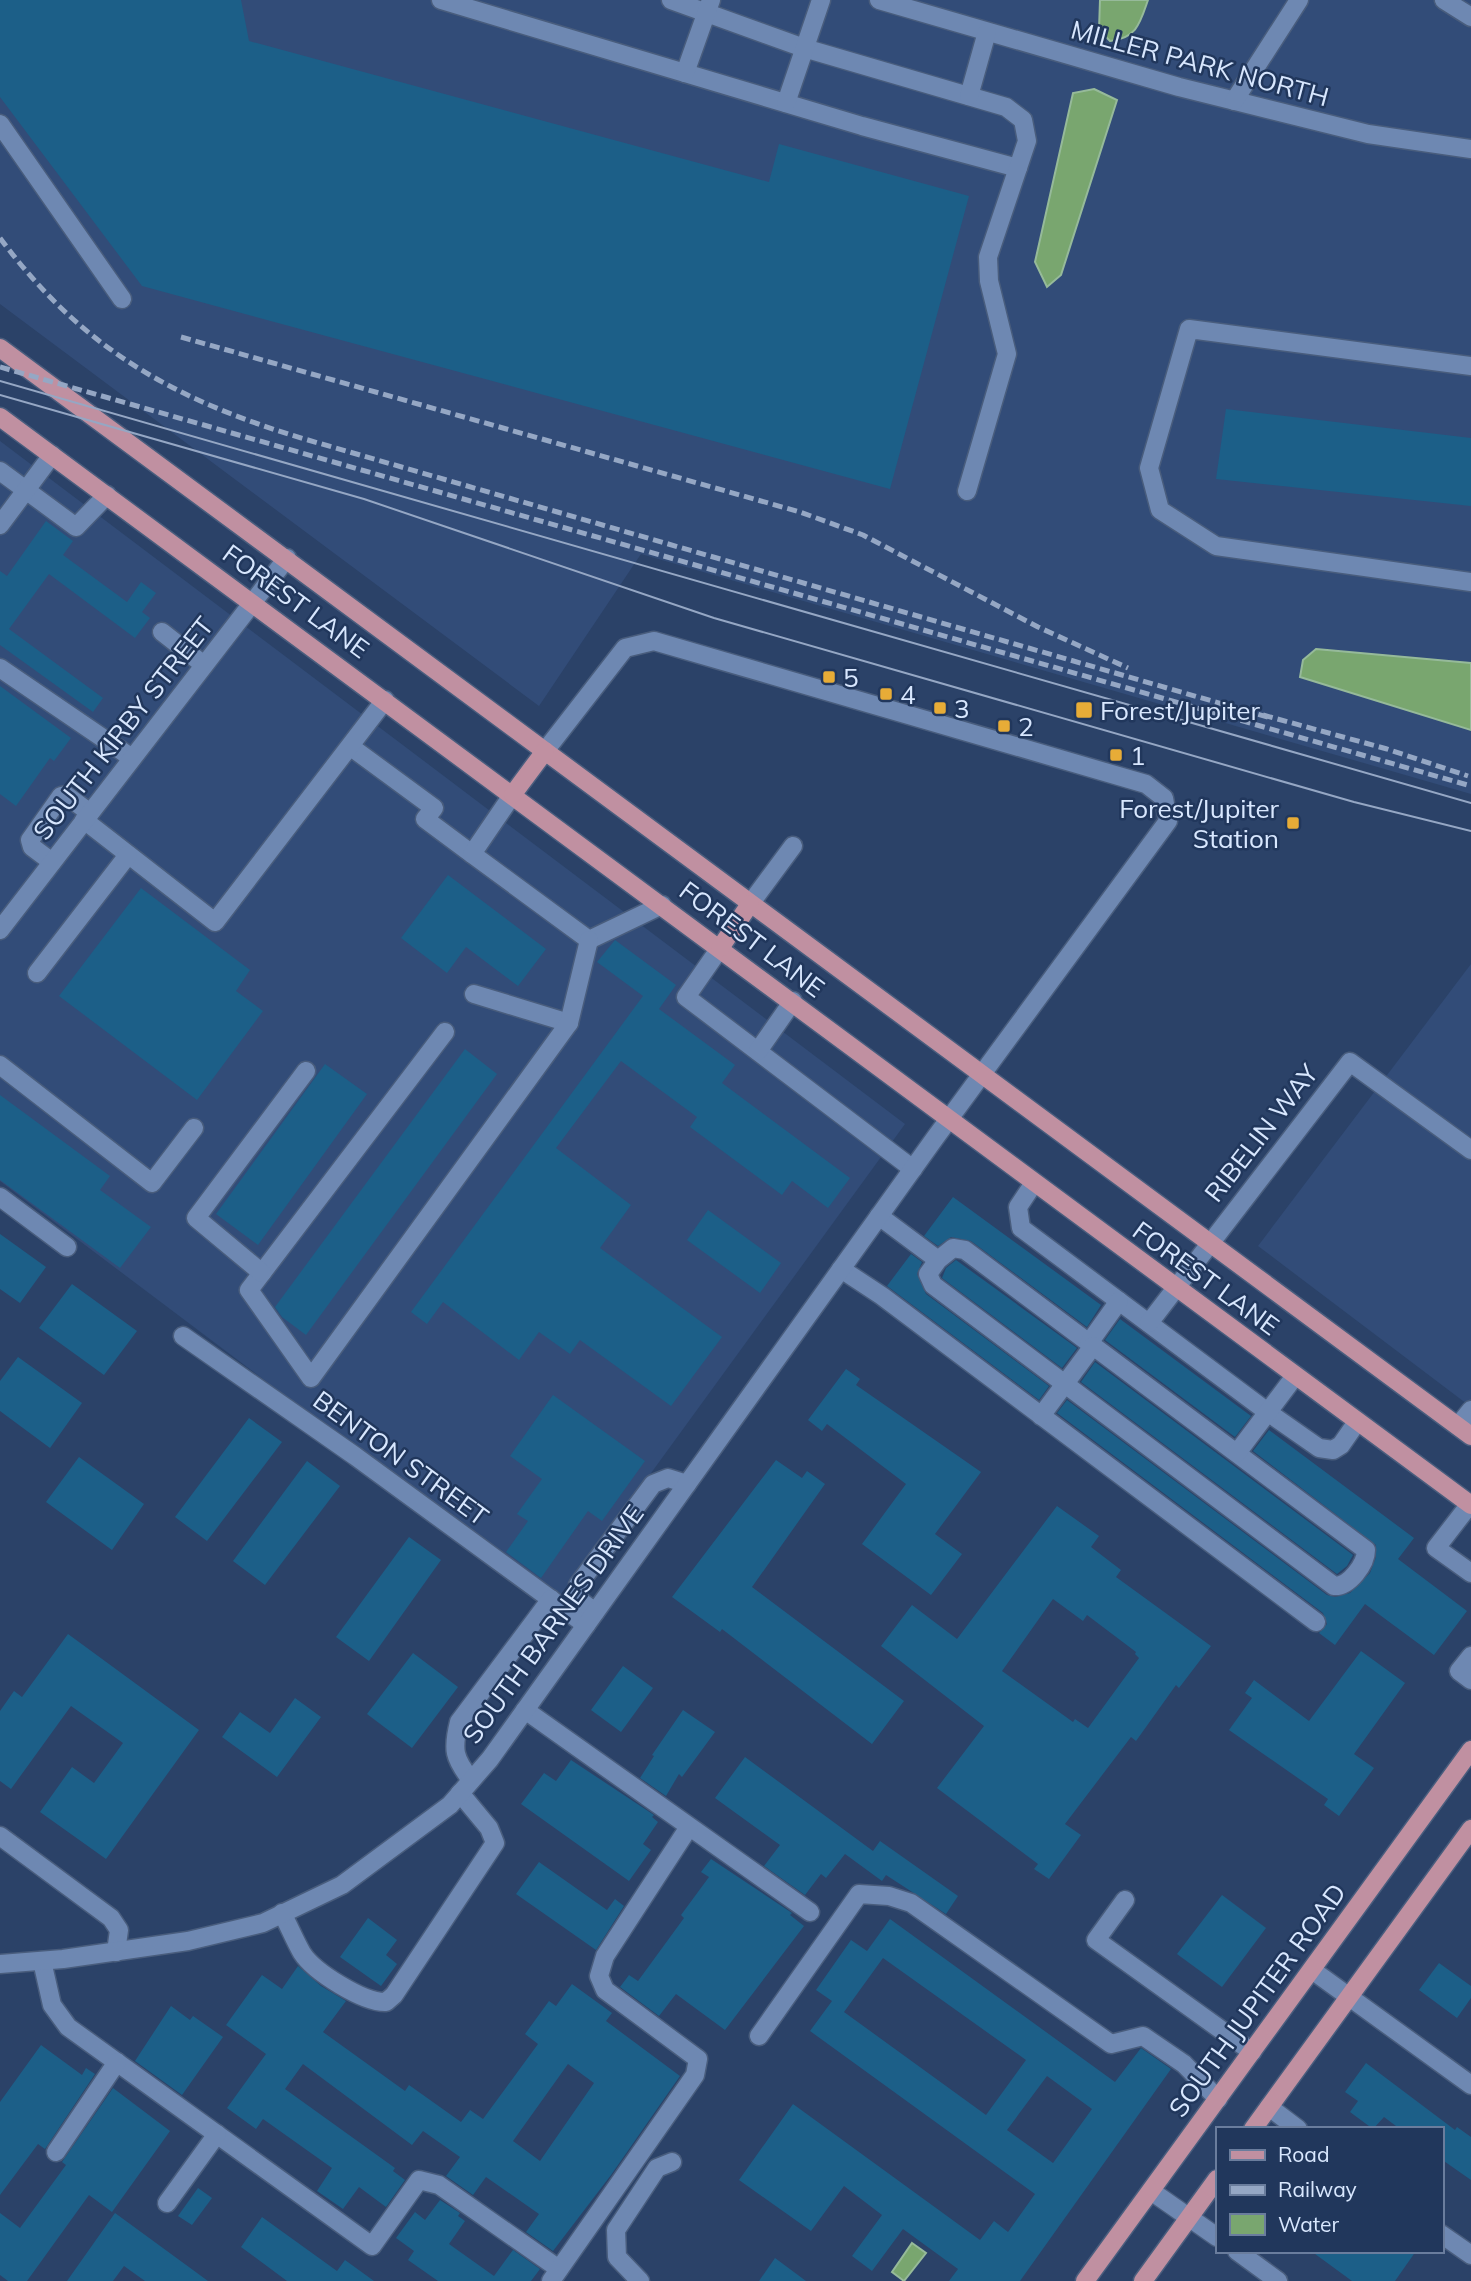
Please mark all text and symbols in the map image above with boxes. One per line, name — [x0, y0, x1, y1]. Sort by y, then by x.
street label: MILLER PARK NORTH — [1068, 13, 1332, 113]
street label: FOREST LANE — [216, 537, 376, 665]
street label: SOUTH KIRBY STREET — [26, 610, 221, 846]
place label: 5 — [843, 661, 859, 694]
marker: 5 — [821, 669, 837, 685]
place label: 4 — [900, 678, 916, 711]
marker: 4 — [878, 686, 894, 702]
place label: 3 — [954, 692, 970, 725]
place label: Forest/Jupiter — [1100, 694, 1260, 727]
marker: 3 — [932, 700, 948, 716]
marker: Forest/Jupiter — [1074, 700, 1094, 720]
place label: 2 — [1018, 710, 1034, 743]
marker: 2 — [996, 718, 1012, 734]
place label: 1 — [1130, 739, 1146, 772]
marker: 1 — [1108, 747, 1124, 763]
place label: Forest/Jupiter Station — [1119, 792, 1280, 855]
marker: Forest/Jupiter Station — [1285, 815, 1301, 831]
street label: FOREST LANE — [673, 874, 831, 1004]
street label: RIBELIN WAY — [1197, 1057, 1326, 1208]
street label: FOREST LANE — [1126, 1214, 1286, 1342]
street label: BENTON STREET — [307, 1383, 495, 1533]
street label: SOUTH BARNES DRIVE — [455, 1498, 651, 1750]
street label: SOUTH JUPITER ROAD — [1161, 1877, 1353, 2123]
legend — [1216, 2127, 1443, 2253]
text: Road — [1278, 2141, 1329, 2167]
text: Railway — [1278, 2176, 1357, 2202]
text: Water — [1278, 2211, 1339, 2237]

